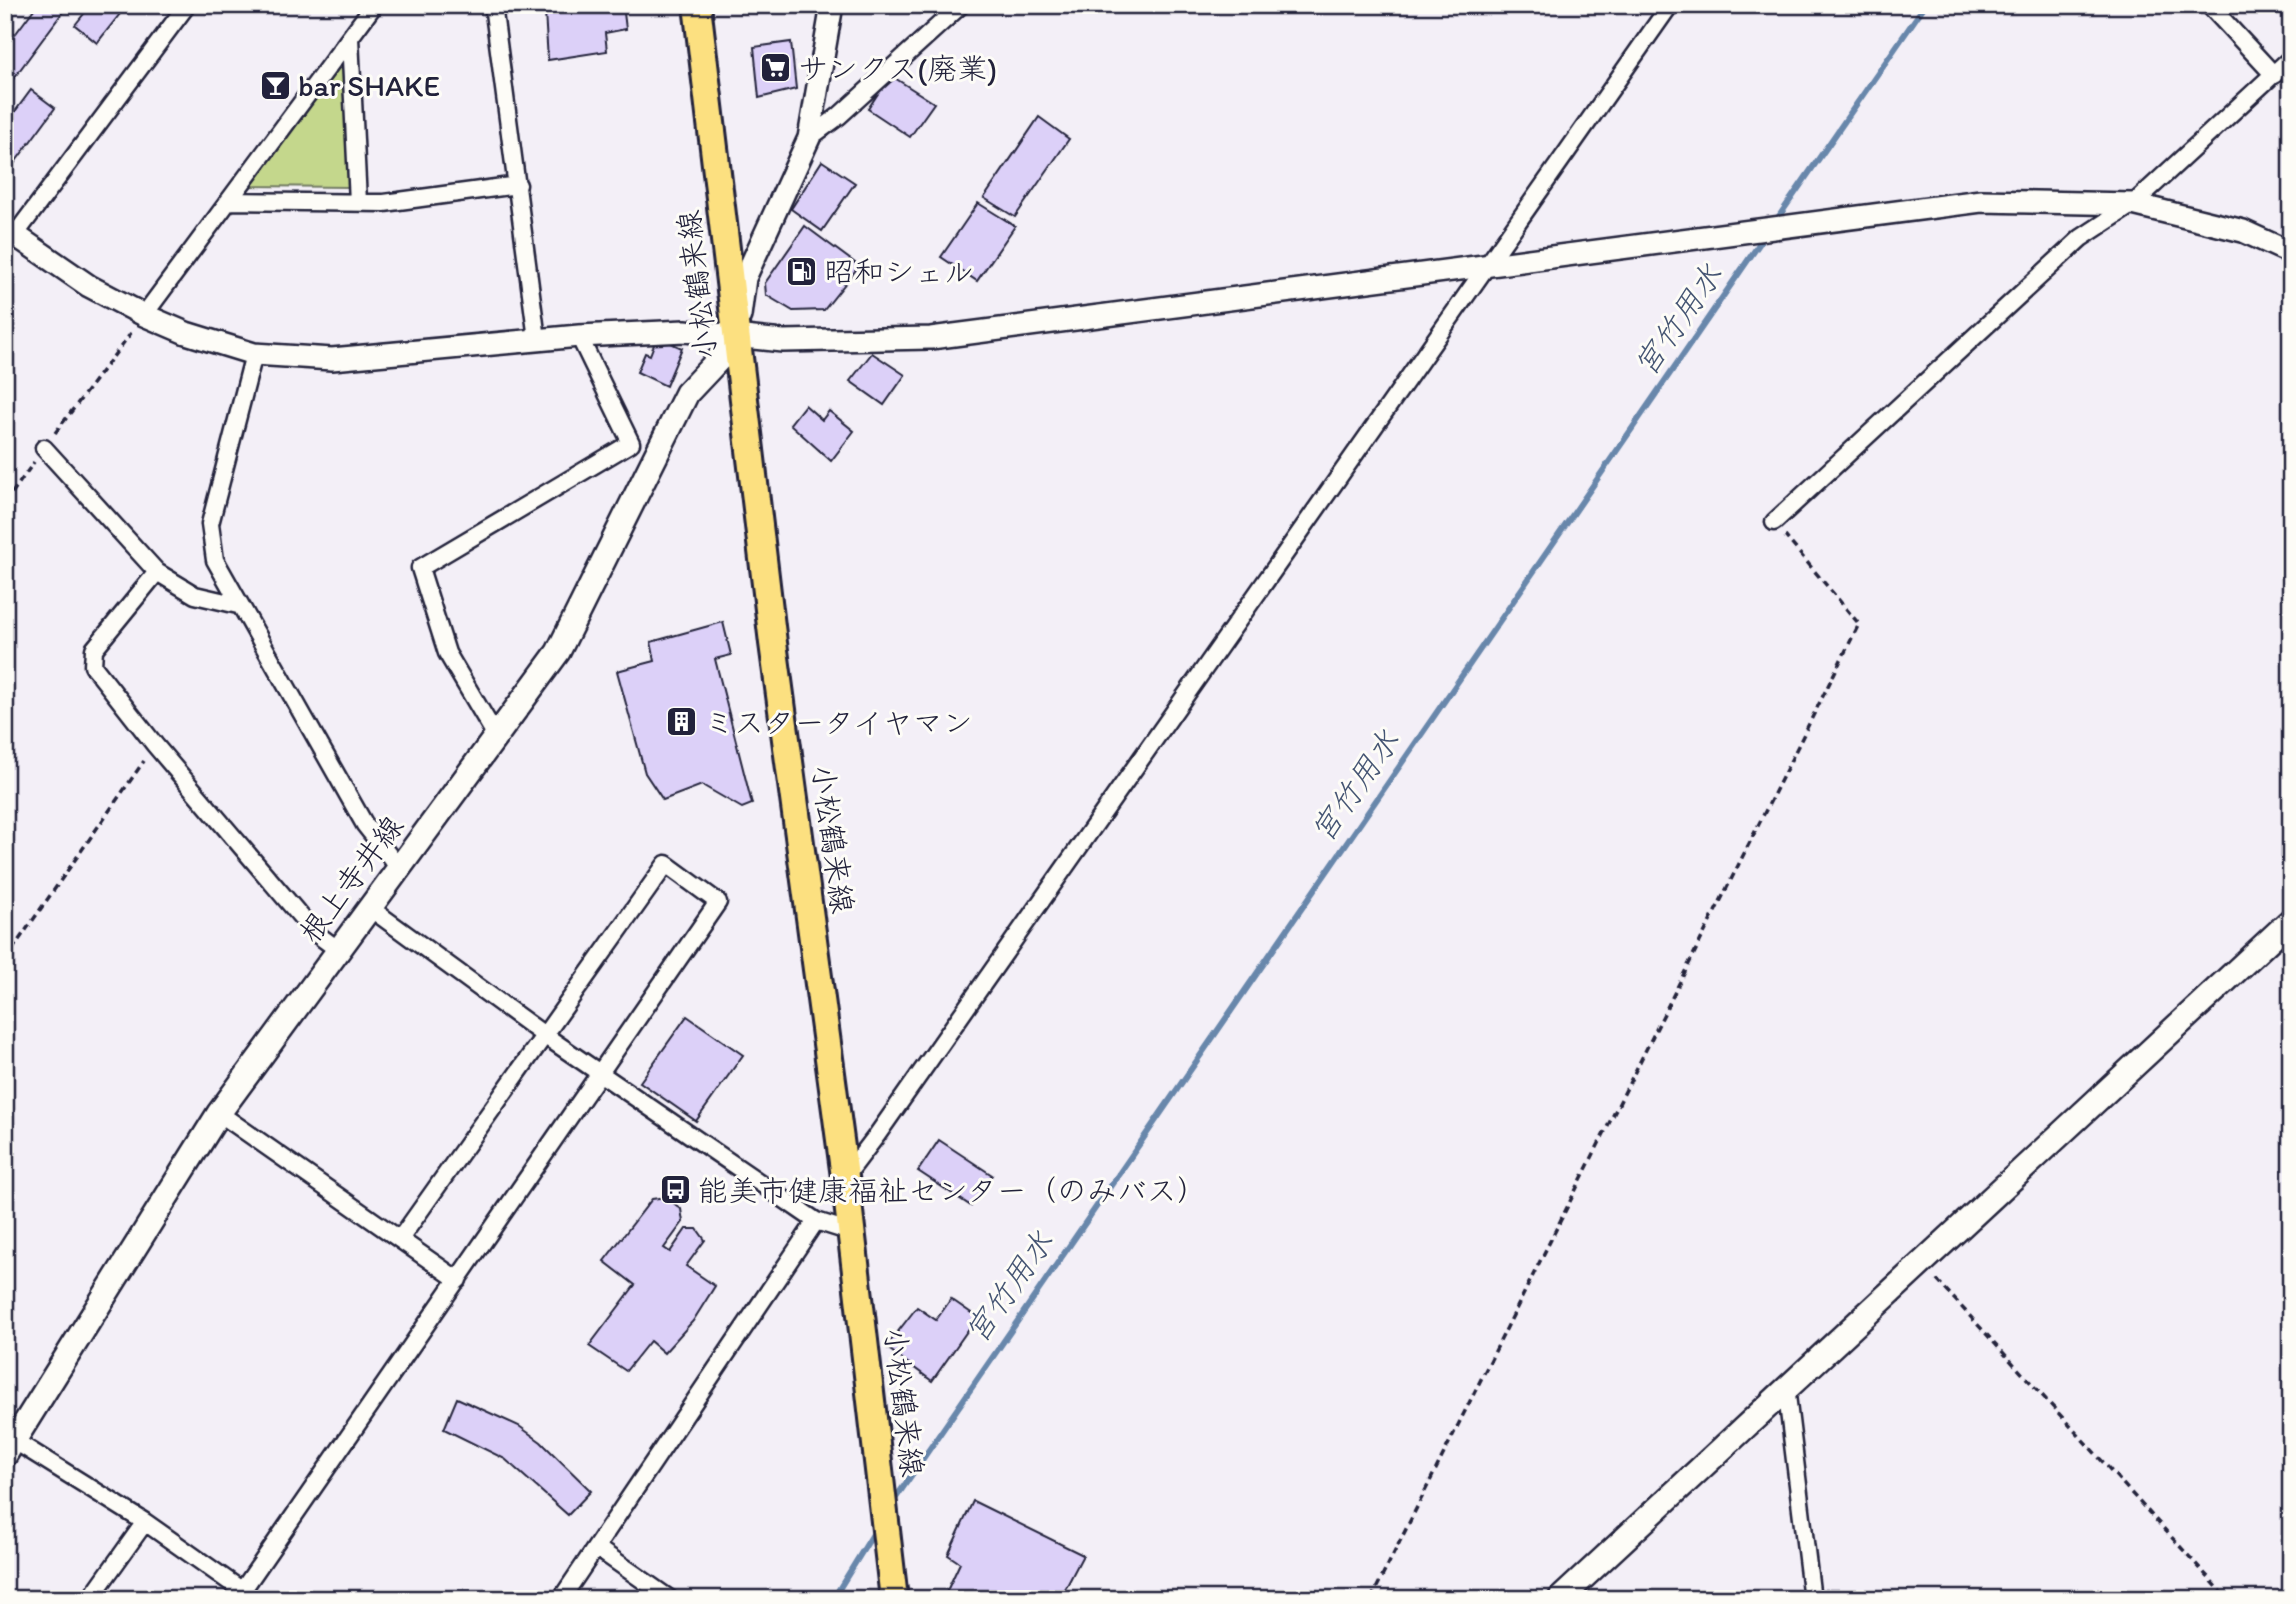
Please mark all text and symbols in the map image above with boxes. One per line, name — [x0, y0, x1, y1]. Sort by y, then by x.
place label: サンクス(廃業) — [798, 50, 997, 87]
supermarket icon: サンクス(廃業) — [758, 51, 792, 85]
place label: bar SHAKE — [298, 67, 440, 104]
bar icon: bar SHAKE — [258, 68, 292, 102]
street label: 小松鶴来線 — [669, 208, 725, 362]
place label: 昭和シェル — [824, 253, 974, 290]
fuel station icon: 昭和シェル — [784, 254, 818, 288]
water label: 宮竹用水 — [1626, 257, 1730, 383]
place label: ミスタータイヤマン — [704, 704, 973, 741]
building icon: ミスタータイヤマン — [664, 705, 698, 739]
water label: 宮竹用水 — [1303, 723, 1407, 849]
street label: 小松鶴来線 — [804, 762, 862, 916]
street label: 根上寺井線 — [291, 808, 411, 950]
place label: 能美市健康福祉センター（のみバス） — [698, 1172, 1207, 1209]
bus stop icon: 能美市健康福祉センター（のみバス） — [658, 1173, 692, 1207]
water label: 宮竹用水 — [957, 1224, 1061, 1350]
street label: 小松鶴来線 — [876, 1325, 932, 1479]

